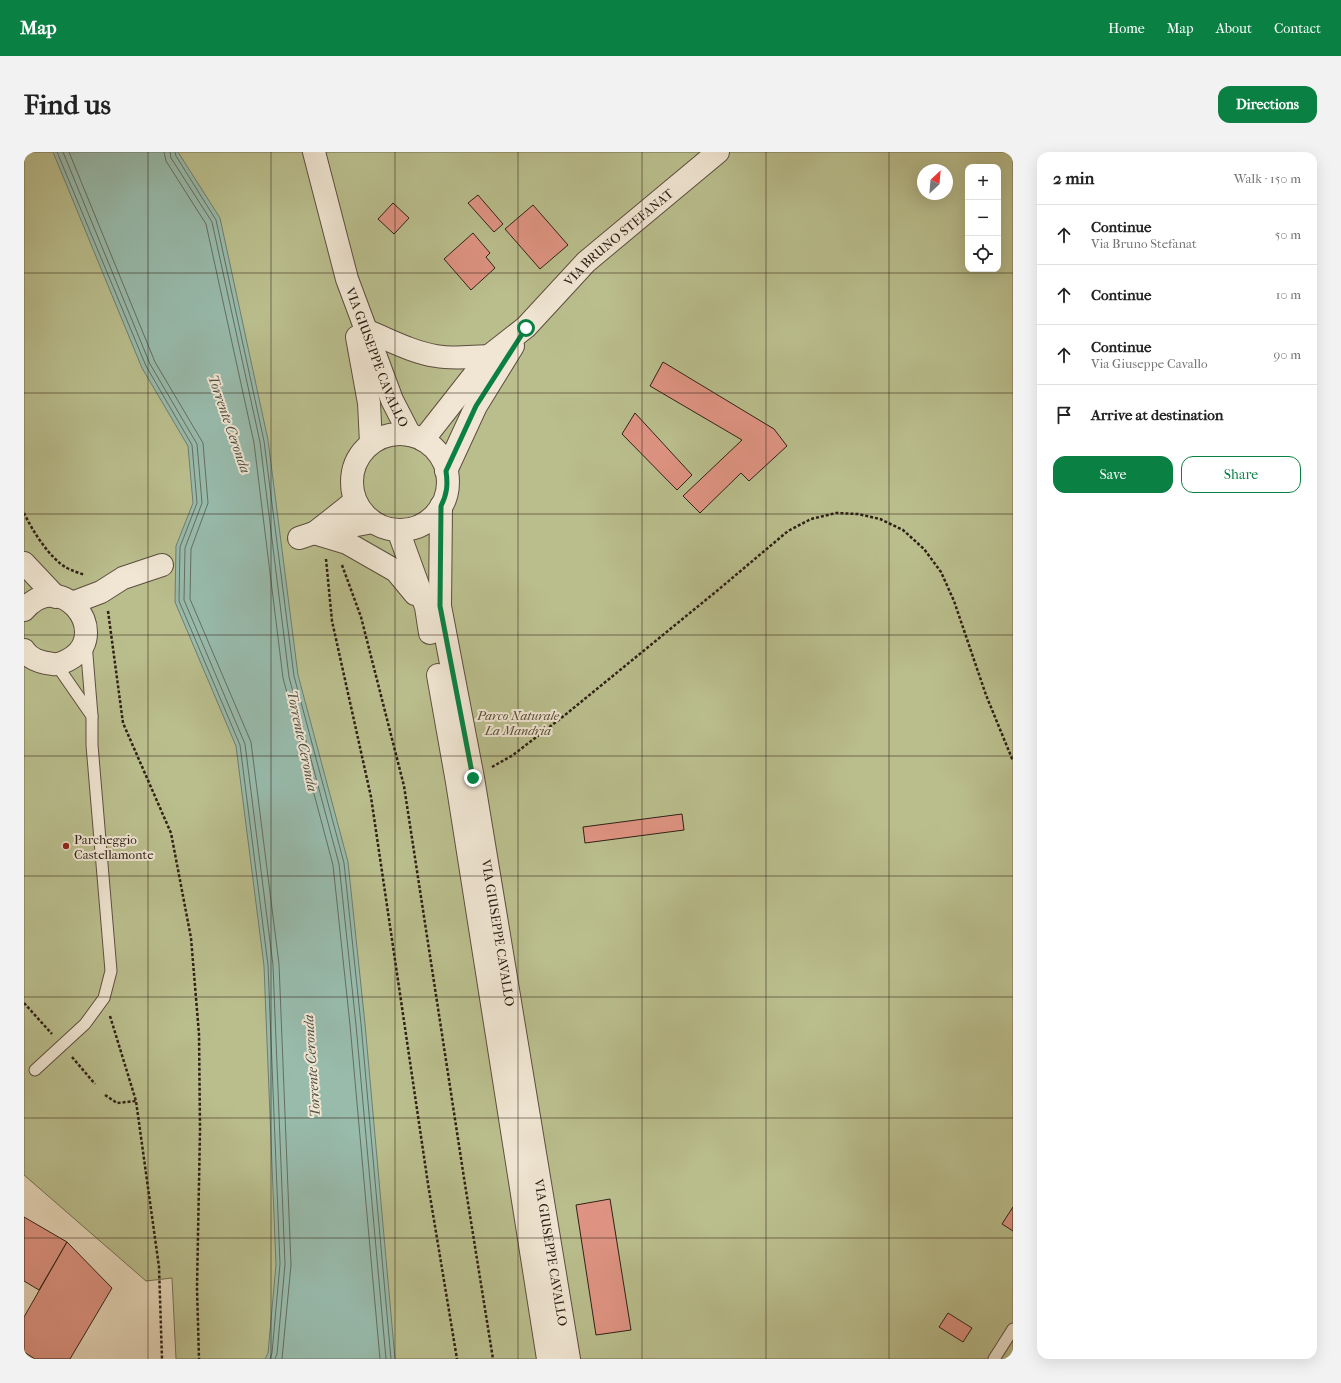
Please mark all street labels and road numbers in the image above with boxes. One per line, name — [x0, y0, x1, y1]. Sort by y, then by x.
street label: VIA BRUNO STEFANAT — [560, 185, 676, 289]
street label: VIA GIUSEPPE CAVALLO — [343, 284, 412, 429]
street label: VIA GIUSEPPE CAVALLO — [479, 857, 518, 1007]
street label: VIA GIUSEPPE CAVALLO — [532, 1177, 571, 1327]

